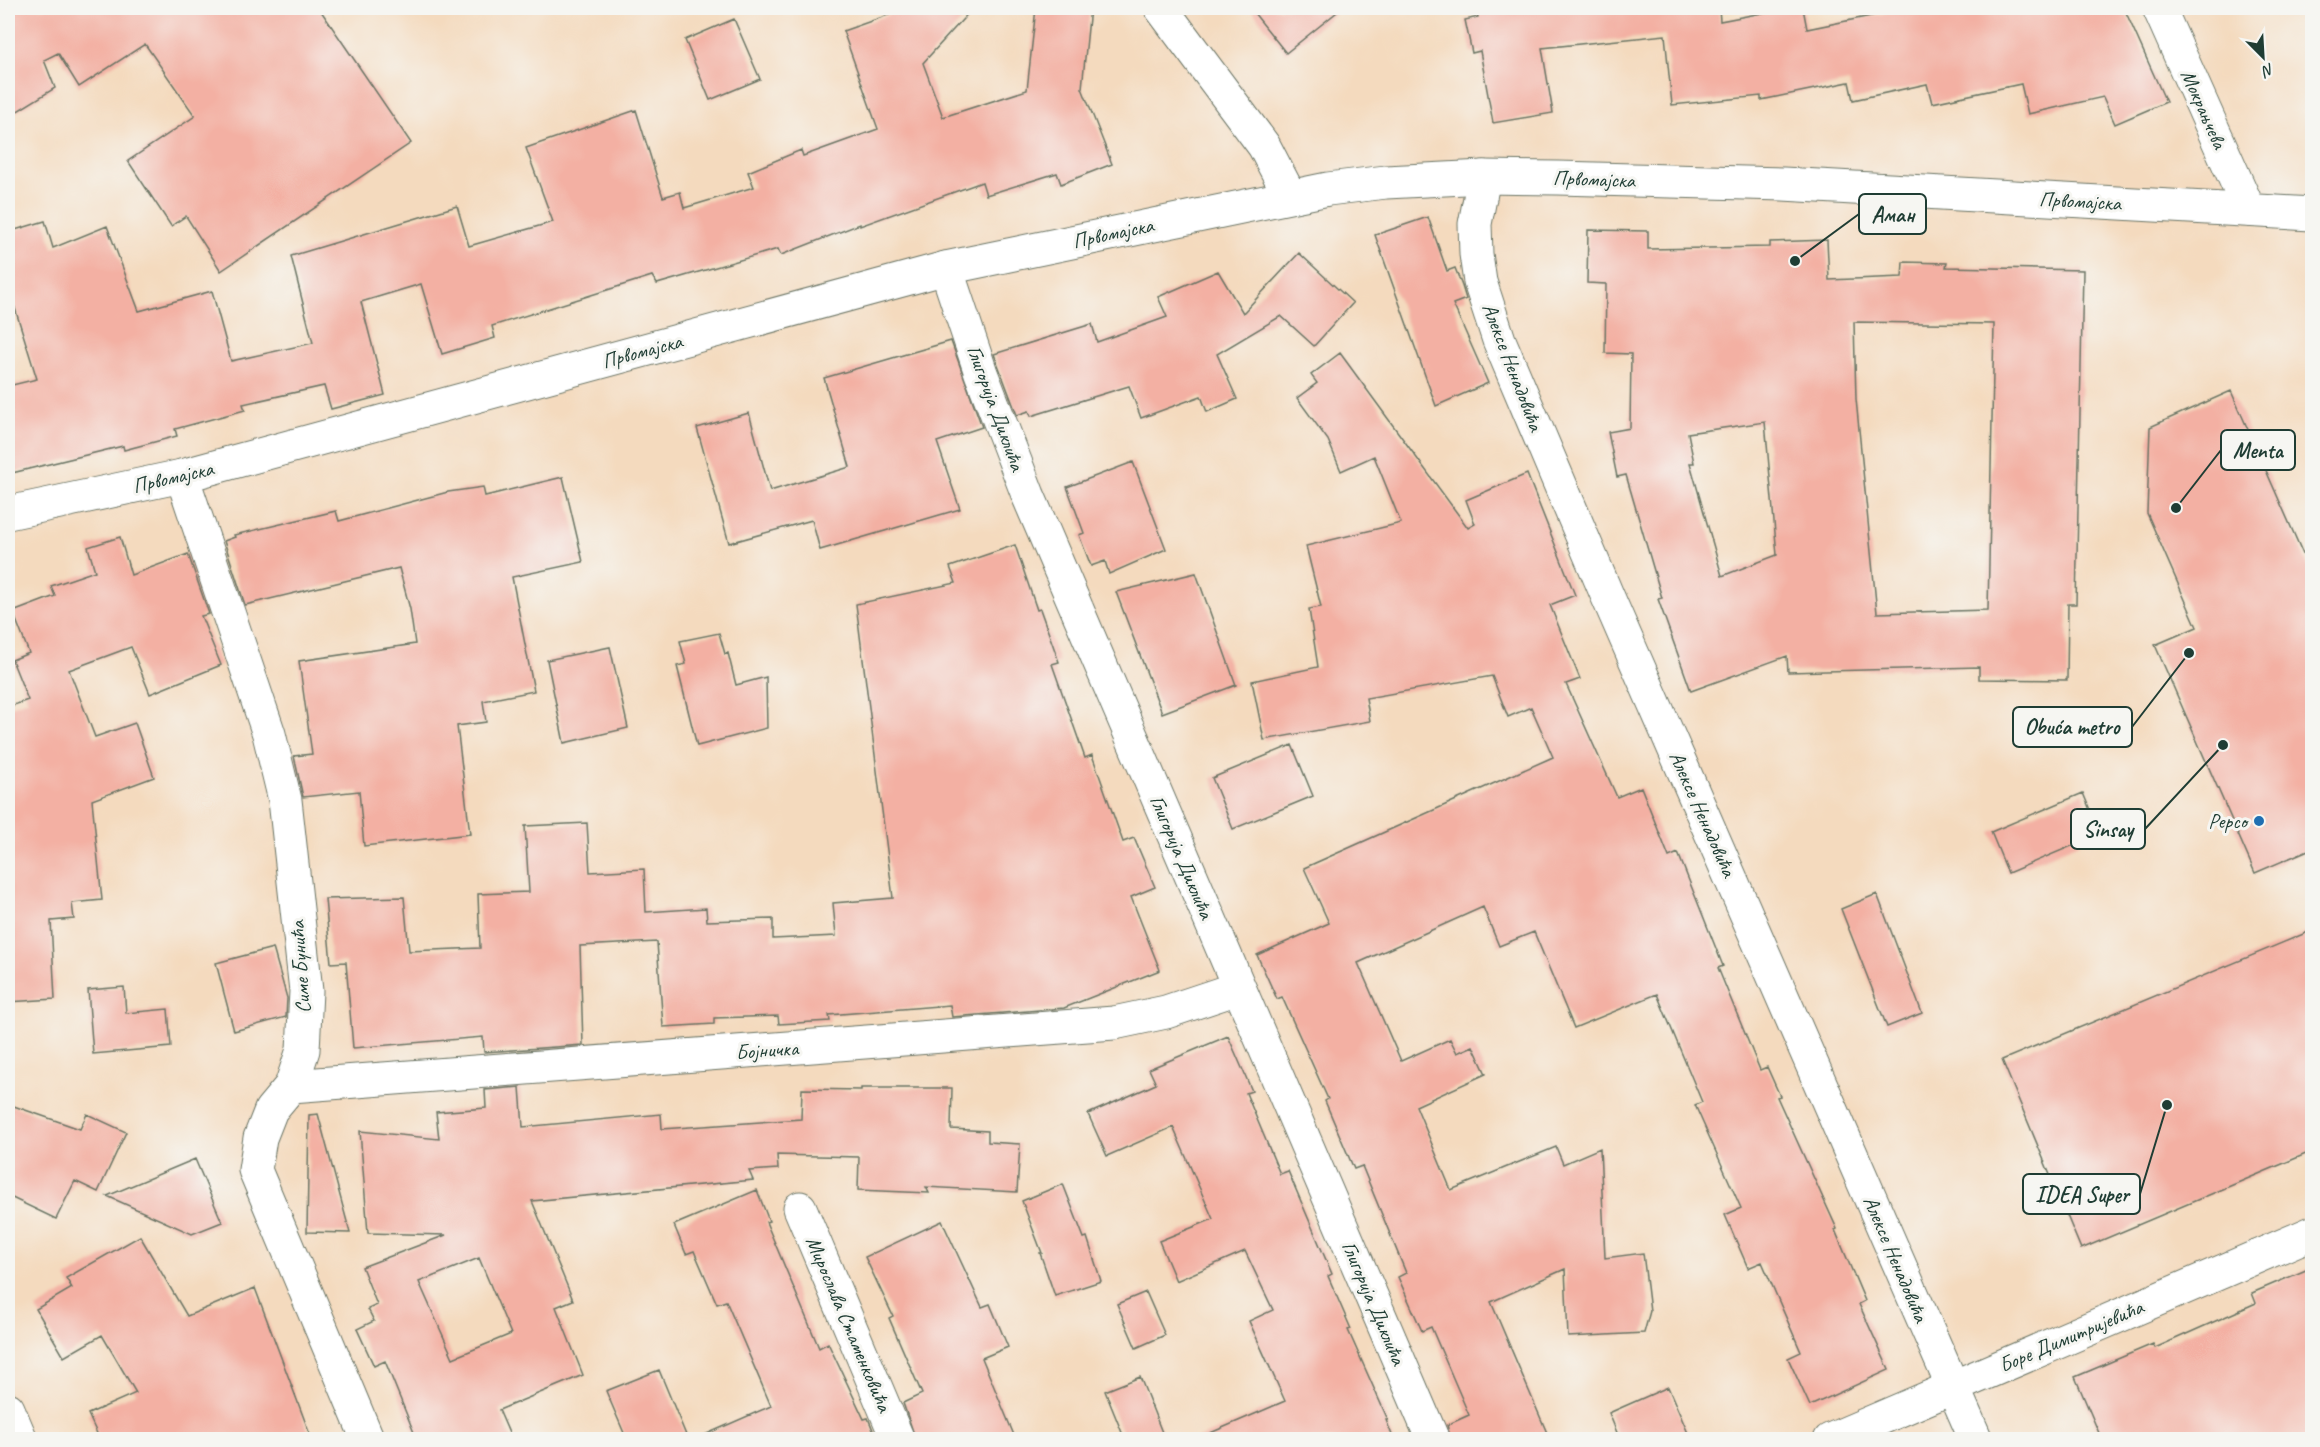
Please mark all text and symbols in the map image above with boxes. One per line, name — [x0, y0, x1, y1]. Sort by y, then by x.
north arrow — [2233, 27, 2293, 87]
text: N — [2257, 59, 2277, 82]
street label: Мокрањчева — [2175, 65, 2234, 154]
street label: Првомајска — [1553, 165, 1637, 193]
street label: Првомајска — [2038, 186, 2123, 216]
callout: Аман — [1859, 194, 1926, 234]
text: Аман — [1872, 201, 1916, 229]
street label: Првомајска — [1070, 211, 1158, 254]
street label: Алексе Ненадовића — [1477, 299, 1550, 436]
street label: Првомајска — [599, 327, 687, 374]
street label: Глигорија Диклића — [961, 342, 1031, 476]
callout: Menta — [2221, 430, 2295, 470]
text: Menta — [2233, 437, 2285, 465]
street label: Првомајска — [130, 455, 218, 499]
callout: Obuća metro — [2013, 707, 2132, 747]
text: Obuća metro — [2025, 713, 2121, 741]
street label: Алексе Ненадовића — [1664, 747, 1743, 883]
street label: Глигорија Диклића — [1144, 791, 1220, 924]
place label: Pepco — [2208, 808, 2250, 834]
callout: Sinsay — [2071, 809, 2145, 849]
marker: Pepco — [2252, 814, 2266, 828]
text: Sinsay — [2083, 816, 2135, 844]
street label: Симе Бунића — [284, 918, 316, 1014]
street label: Бојничка — [735, 1035, 801, 1065]
callout: IDEA Super — [2023, 1174, 2140, 1214]
text: IDEA Super — [2035, 1181, 2131, 1209]
street label: Алексе Ненадовића — [1858, 1192, 1935, 1328]
street label: Мирослава Стаменковића — [800, 1232, 898, 1417]
street label: Глигорија Диклића — [1336, 1237, 1412, 1370]
street label: Боре Димитријевића — [1995, 1293, 2149, 1378]

